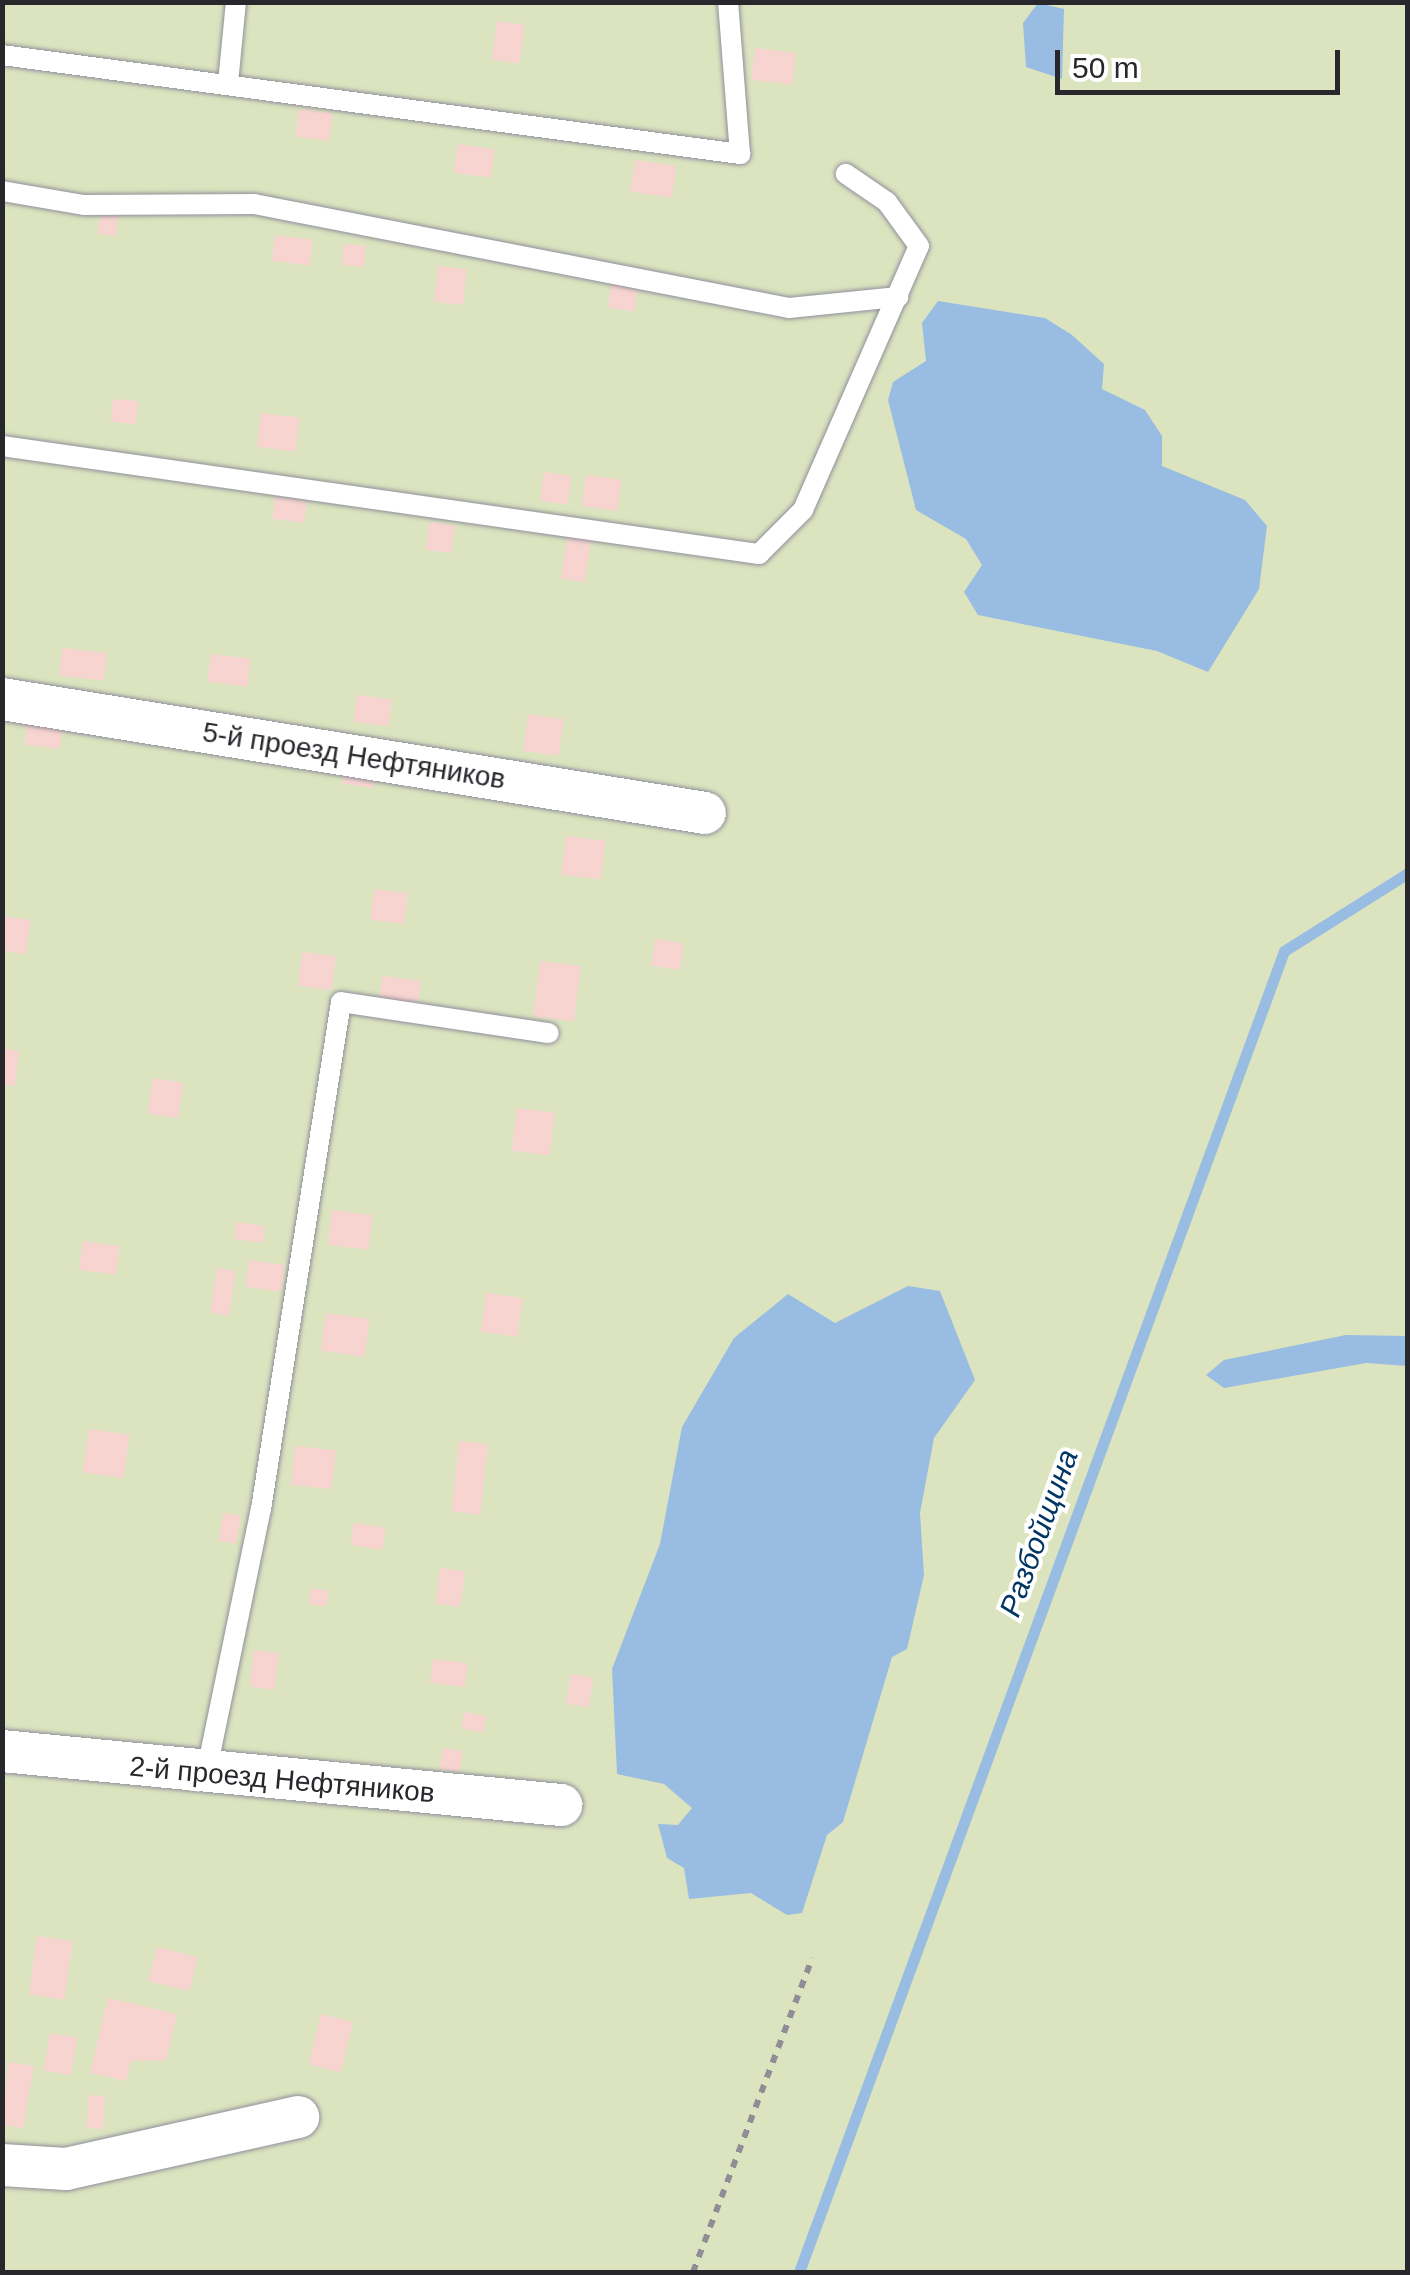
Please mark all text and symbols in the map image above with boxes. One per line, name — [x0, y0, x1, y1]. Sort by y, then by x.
scale bar — [1060, 30, 1345, 92]
text: 50 m — [1072, 51, 1139, 84]
street label: 5-й проезд Нефтяников — [200, 715, 508, 797]
water label: Разбойщина — [992, 1444, 1086, 1622]
street label: 2-й проезд Нефтяников — [128, 1750, 436, 1810]

